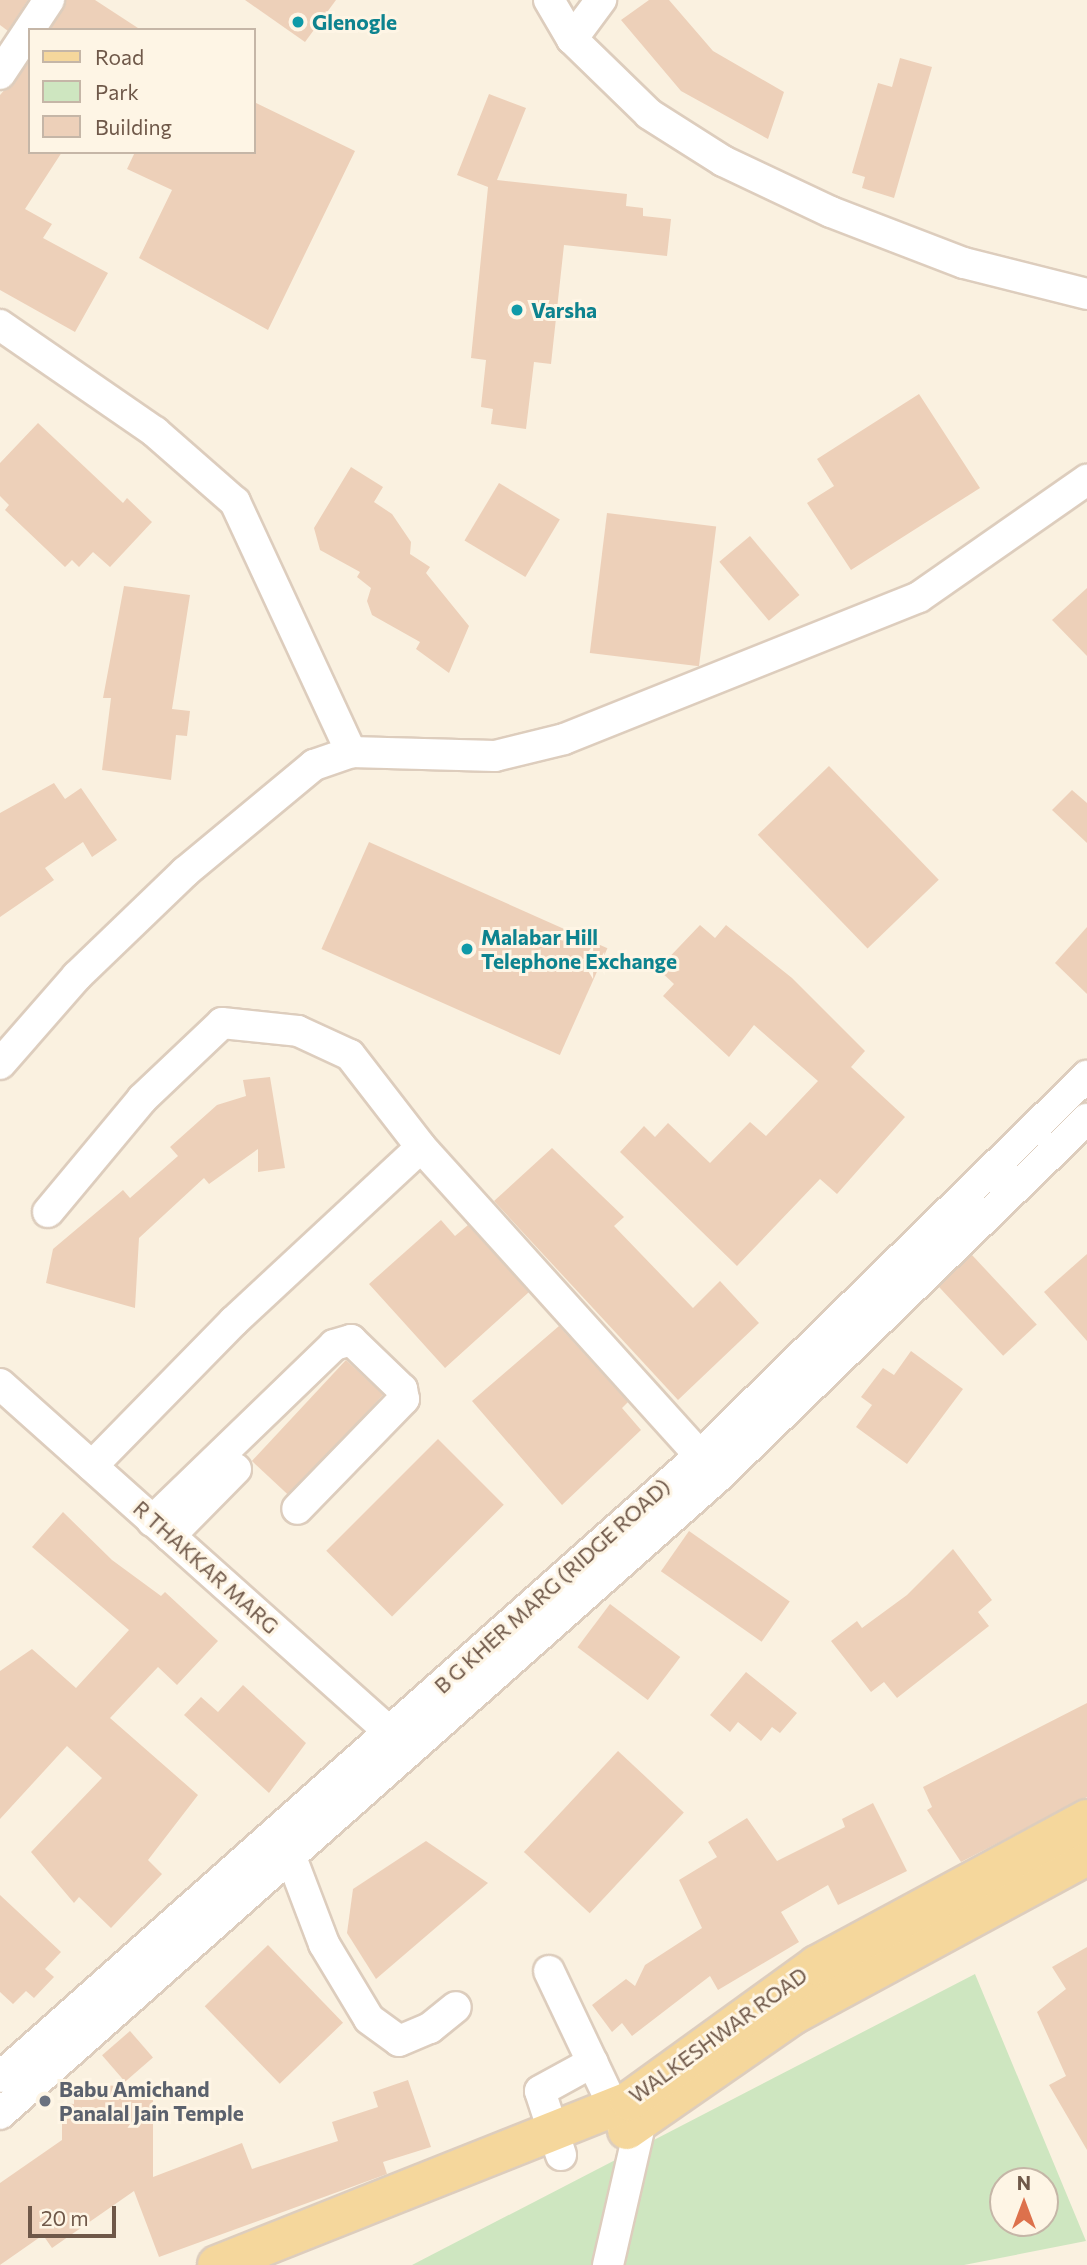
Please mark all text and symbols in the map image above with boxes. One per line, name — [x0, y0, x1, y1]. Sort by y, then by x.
place label: Glenogle — [312, 9, 397, 35]
marker: Glenogle — [290, 14, 306, 30]
legend — [28, 28, 256, 154]
text: Road — [95, 44, 144, 69]
text: Park — [95, 79, 139, 104]
text: Building — [95, 114, 172, 139]
place label: Varsha — [531, 297, 597, 323]
marker: Varsha — [509, 302, 525, 318]
place label: Malabar Hill Telephone Exchange — [481, 924, 677, 974]
marker: Malabar Hill Telephone Exchange — [459, 941, 475, 957]
street label: B G KHER MARG (RIDGE ROAD) — [429, 1474, 675, 1698]
street label: R THAKKAR MARG — [128, 1495, 284, 1639]
street label: WALKESHWAR ROAD — [624, 1962, 812, 2108]
place label: Babu Amichand Panalal Jain Temple — [59, 2076, 244, 2126]
marker: Babu Amichand Panalal Jain Temple — [37, 2093, 53, 2109]
north arrow — [989, 2167, 1059, 2237]
text: N — [1017, 2171, 1031, 2194]
scale bar — [32, 2192, 119, 2236]
text: 20 m — [41, 2205, 89, 2230]

